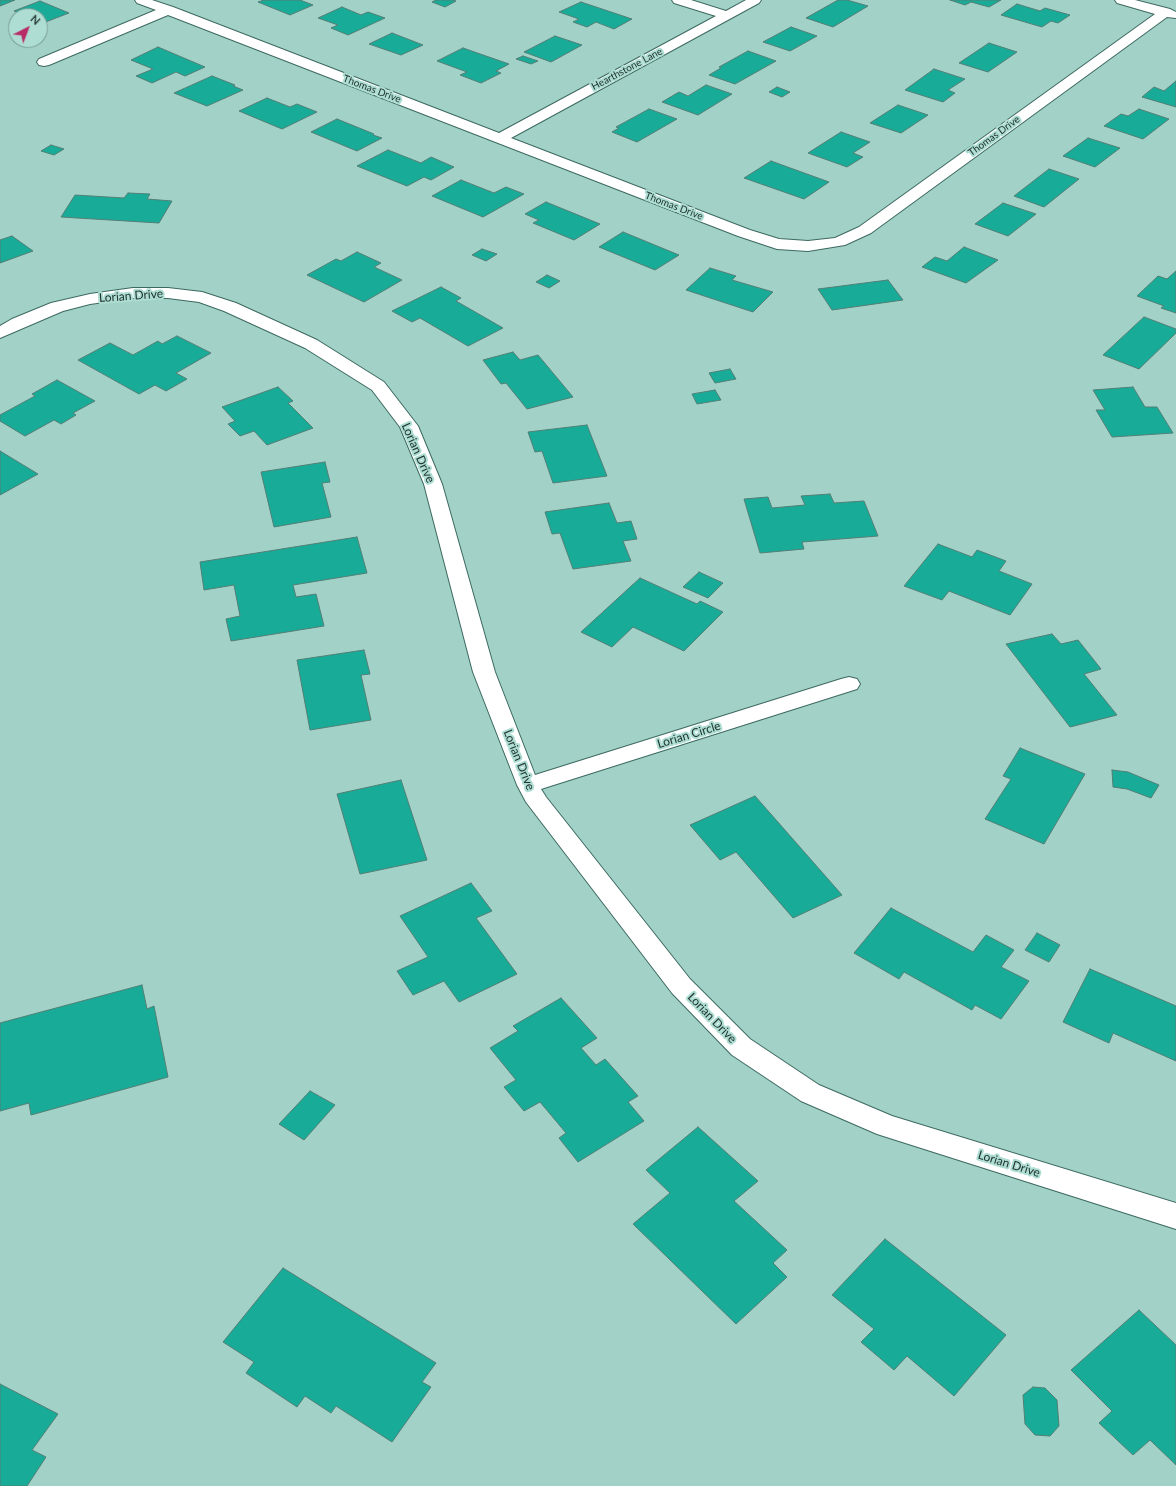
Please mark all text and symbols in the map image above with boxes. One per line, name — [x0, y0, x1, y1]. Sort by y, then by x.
north arrow — [8, 8, 48, 48]
text: N — [28, 12, 43, 27]
street label: Hearthstone Lane — [590, 45, 664, 93]
street label: Thomas Drive — [341, 72, 403, 106]
street label: Thomas Drive — [966, 113, 1022, 159]
street label: Thomas Drive — [643, 189, 705, 223]
street label: Lorian Drive — [99, 287, 163, 305]
street label: Lorian Drive — [398, 421, 438, 485]
street label: Lorian Circle — [656, 719, 722, 751]
street label: Lorian Drive — [500, 728, 538, 792]
street label: Lorian Drive — [685, 990, 739, 1046]
street label: Lorian Drive — [976, 1148, 1042, 1180]

